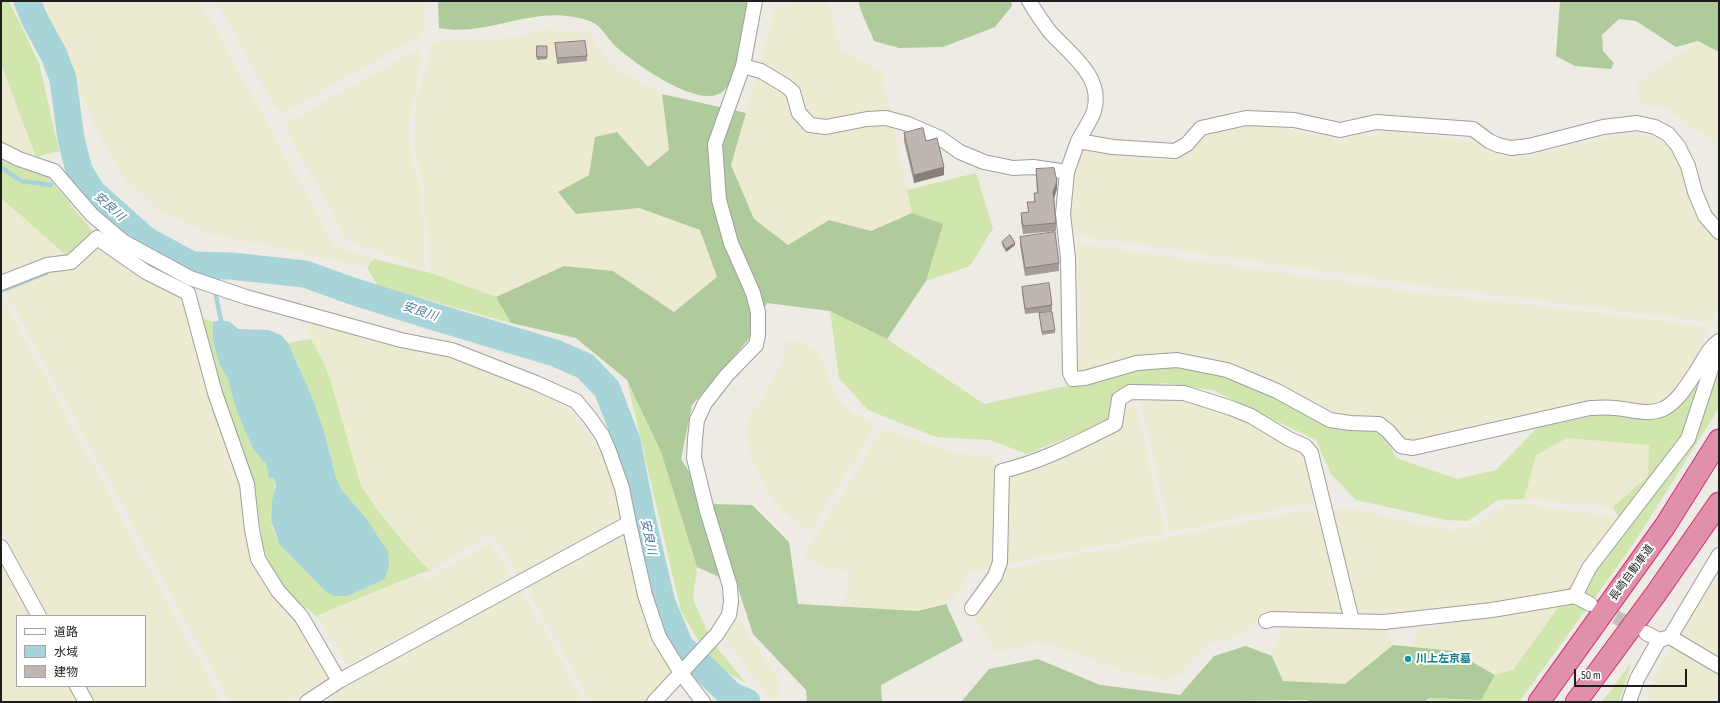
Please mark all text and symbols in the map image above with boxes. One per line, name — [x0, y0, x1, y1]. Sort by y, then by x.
water label: 安良川 — [91, 190, 127, 224]
water label: 安良川 — [401, 300, 439, 324]
water label: 安良川 — [637, 518, 659, 556]
street label: 長崎自動車道 — [1607, 542, 1657, 604]
legend — [16, 615, 146, 687]
text: 道路 — [54, 625, 78, 640]
text: 水域 — [54, 645, 78, 660]
place label: 川上左京墓 — [1416, 652, 1471, 666]
marker: 川上左京墓 — [1403, 654, 1413, 664]
scale bar — [1576, 661, 1689, 687]
text: 建物 — [54, 665, 78, 680]
text: 50 m — [1581, 668, 1601, 683]

